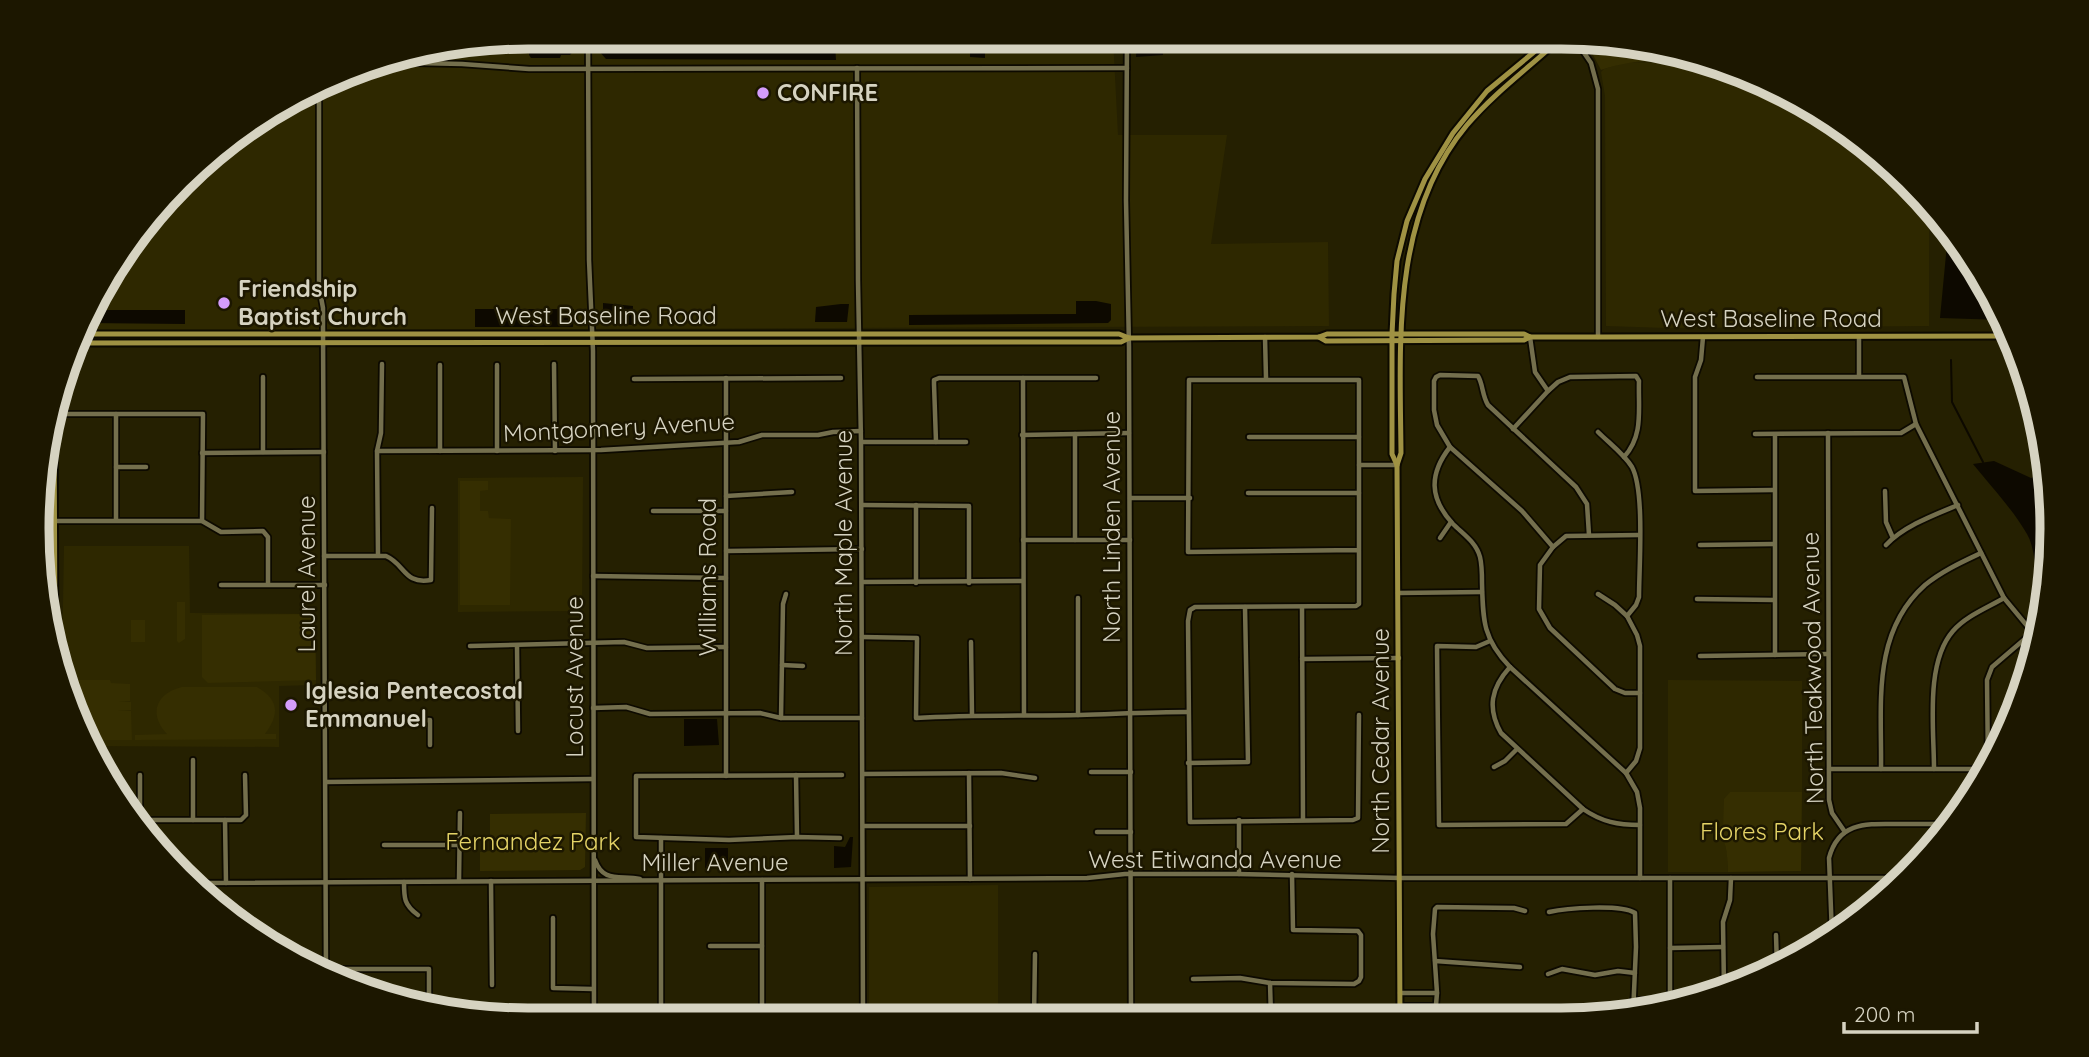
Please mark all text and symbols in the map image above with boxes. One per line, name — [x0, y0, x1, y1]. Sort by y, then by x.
place label: CONFIRE — [777, 77, 878, 107]
marker: CONFIRE — [755, 85, 771, 101]
place label: Friendship Baptist Church — [238, 273, 407, 331]
marker: Friendship Baptist Church — [216, 295, 232, 311]
street label: West Baseline Road — [495, 300, 717, 330]
street label: West Baseline Road — [1660, 303, 1882, 333]
street label: Montgomery Avenue — [502, 406, 736, 448]
street label: North Linden Avenue — [1096, 411, 1126, 643]
street label: North Maple Avenue — [828, 430, 858, 656]
street label: Laurel Avenue — [291, 495, 321, 653]
street label: Williams Road — [692, 498, 722, 656]
street label: North Teakwood Avenue — [1795, 532, 1829, 804]
street label: Locust Avenue — [559, 596, 589, 758]
street label: North Cedar Avenue — [1365, 628, 1395, 854]
place label: Iglesia Pentecostal Emmanuel — [305, 675, 523, 733]
marker: Iglesia Pentecostal Emmanuel — [283, 697, 299, 713]
park label: Flores Park — [1700, 816, 1824, 846]
park label: Fernandez Park — [445, 826, 621, 856]
street label: West Etiwanda Avenue — [1088, 844, 1342, 874]
street label: Miller Avenue — [641, 847, 789, 877]
scale bar — [1844, 990, 1977, 1034]
text: 200 m — [1854, 1001, 1916, 1027]

